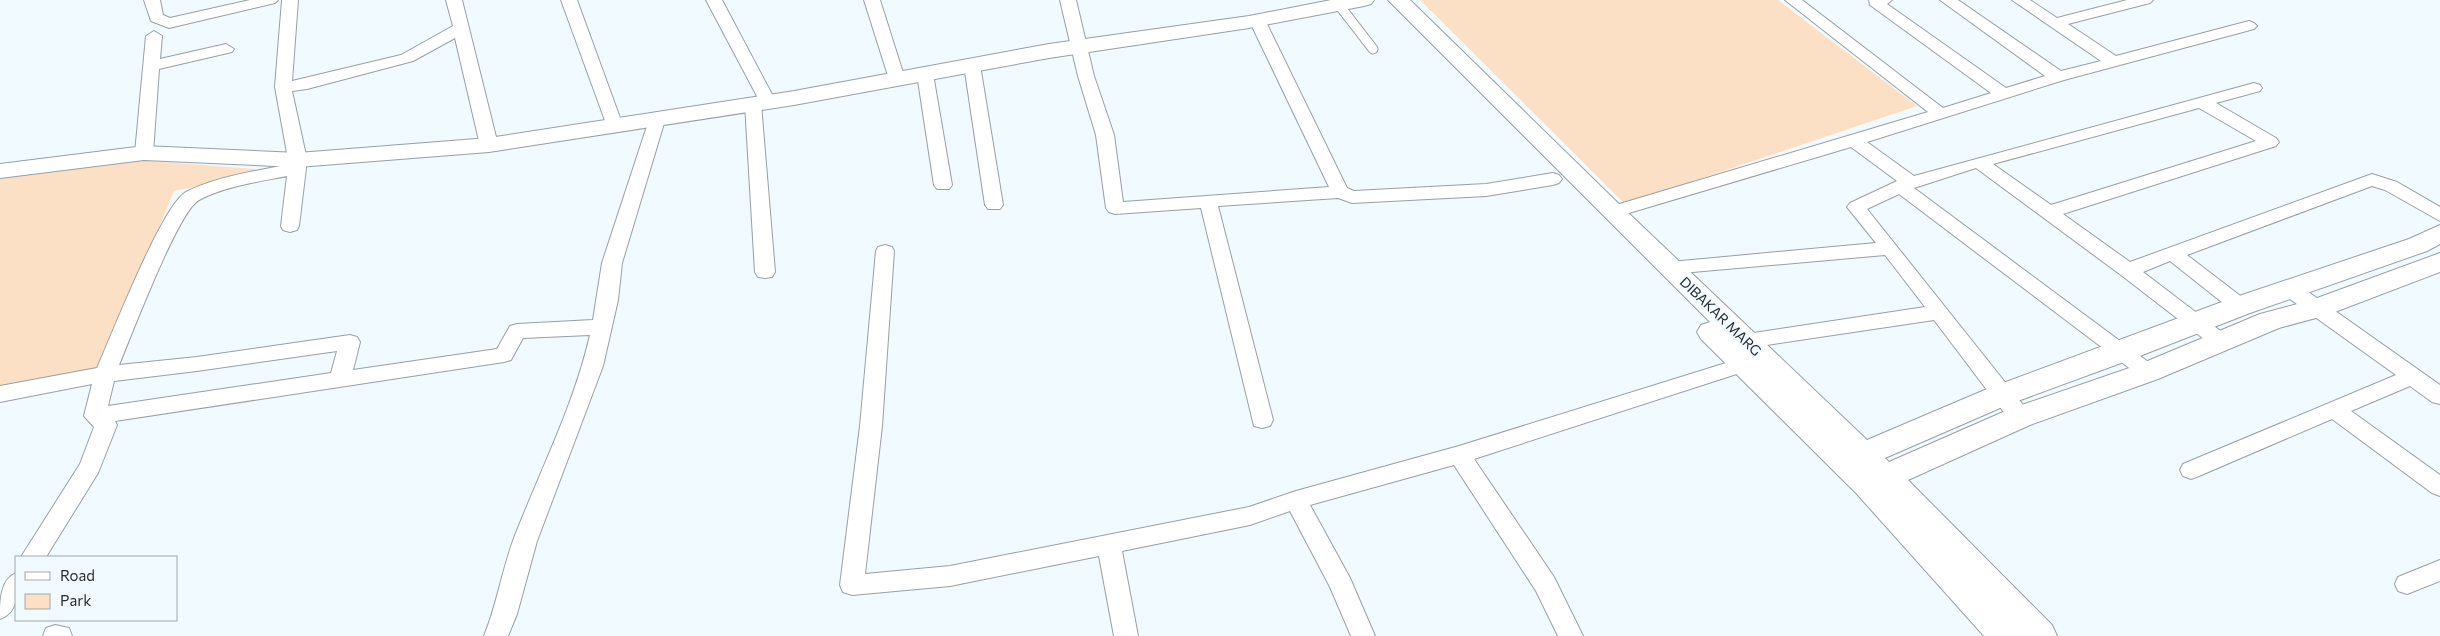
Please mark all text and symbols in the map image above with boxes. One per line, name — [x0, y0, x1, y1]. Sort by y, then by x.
street label: DIBAKAR MARG — [1677, 273, 1765, 359]
legend — [15, 556, 178, 621]
text: Road — [60, 566, 95, 584]
text: Park — [60, 591, 91, 609]

